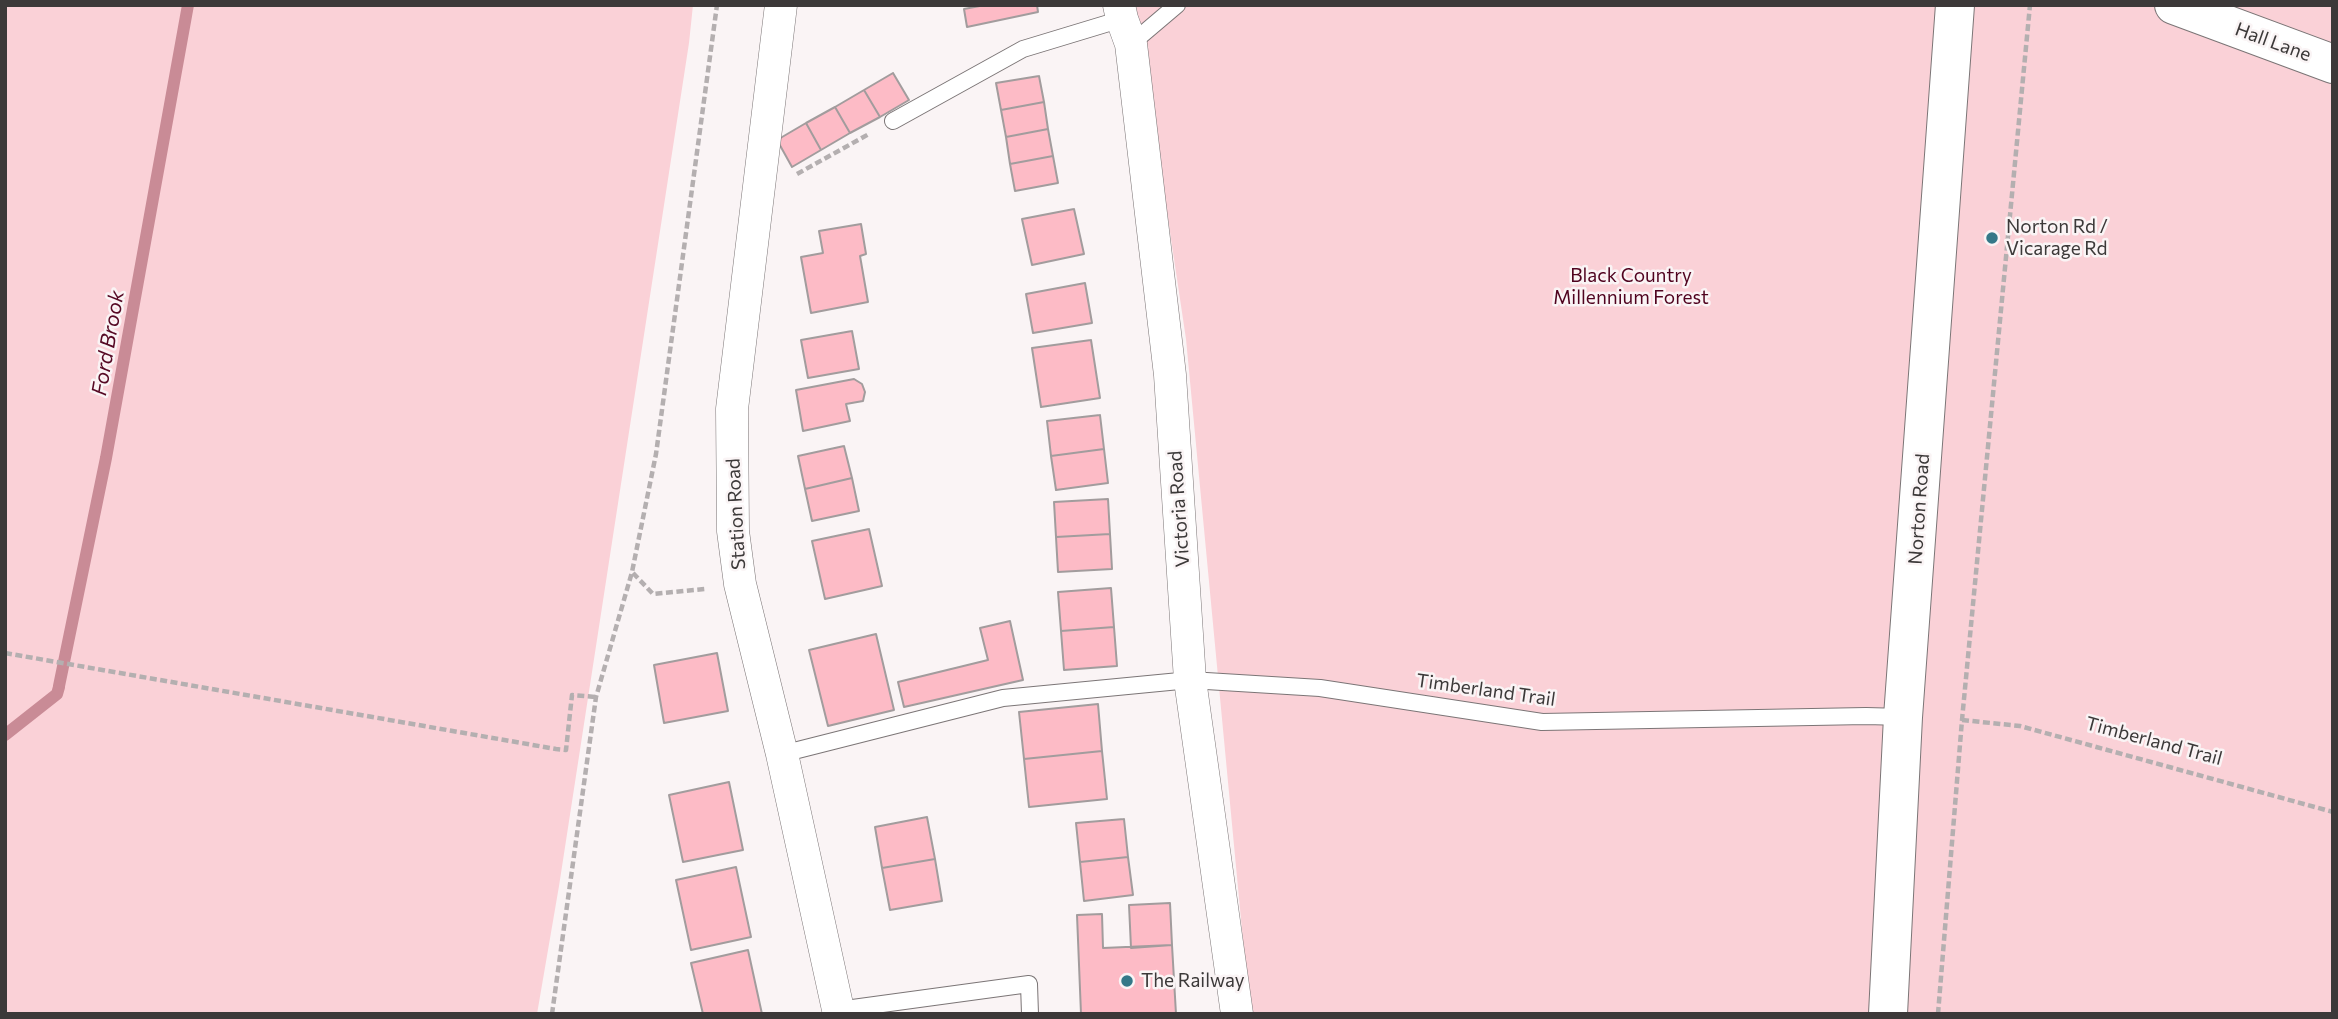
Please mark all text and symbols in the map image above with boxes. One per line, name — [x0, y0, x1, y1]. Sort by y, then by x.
street label: Hall Lane — [2232, 18, 2314, 66]
place label: Norton Rd / Vicarage Rd — [2006, 216, 2108, 260]
marker: Norton Rd / Vicarage Rd — [1984, 230, 2000, 246]
park label: Black Country Millennium Forest — [1553, 265, 1709, 309]
water label: Ford Brook — [86, 288, 130, 398]
street label: Victoria Road — [1164, 450, 1194, 568]
street label: Norton Road — [1904, 453, 1934, 565]
street label: Station Road — [722, 458, 750, 570]
street label: Timberland Trail — [1415, 669, 1557, 711]
street label: Timberland Trail — [2083, 712, 2225, 770]
place label: The Railway — [1141, 970, 1245, 992]
marker: The Railway — [1119, 973, 1135, 989]

